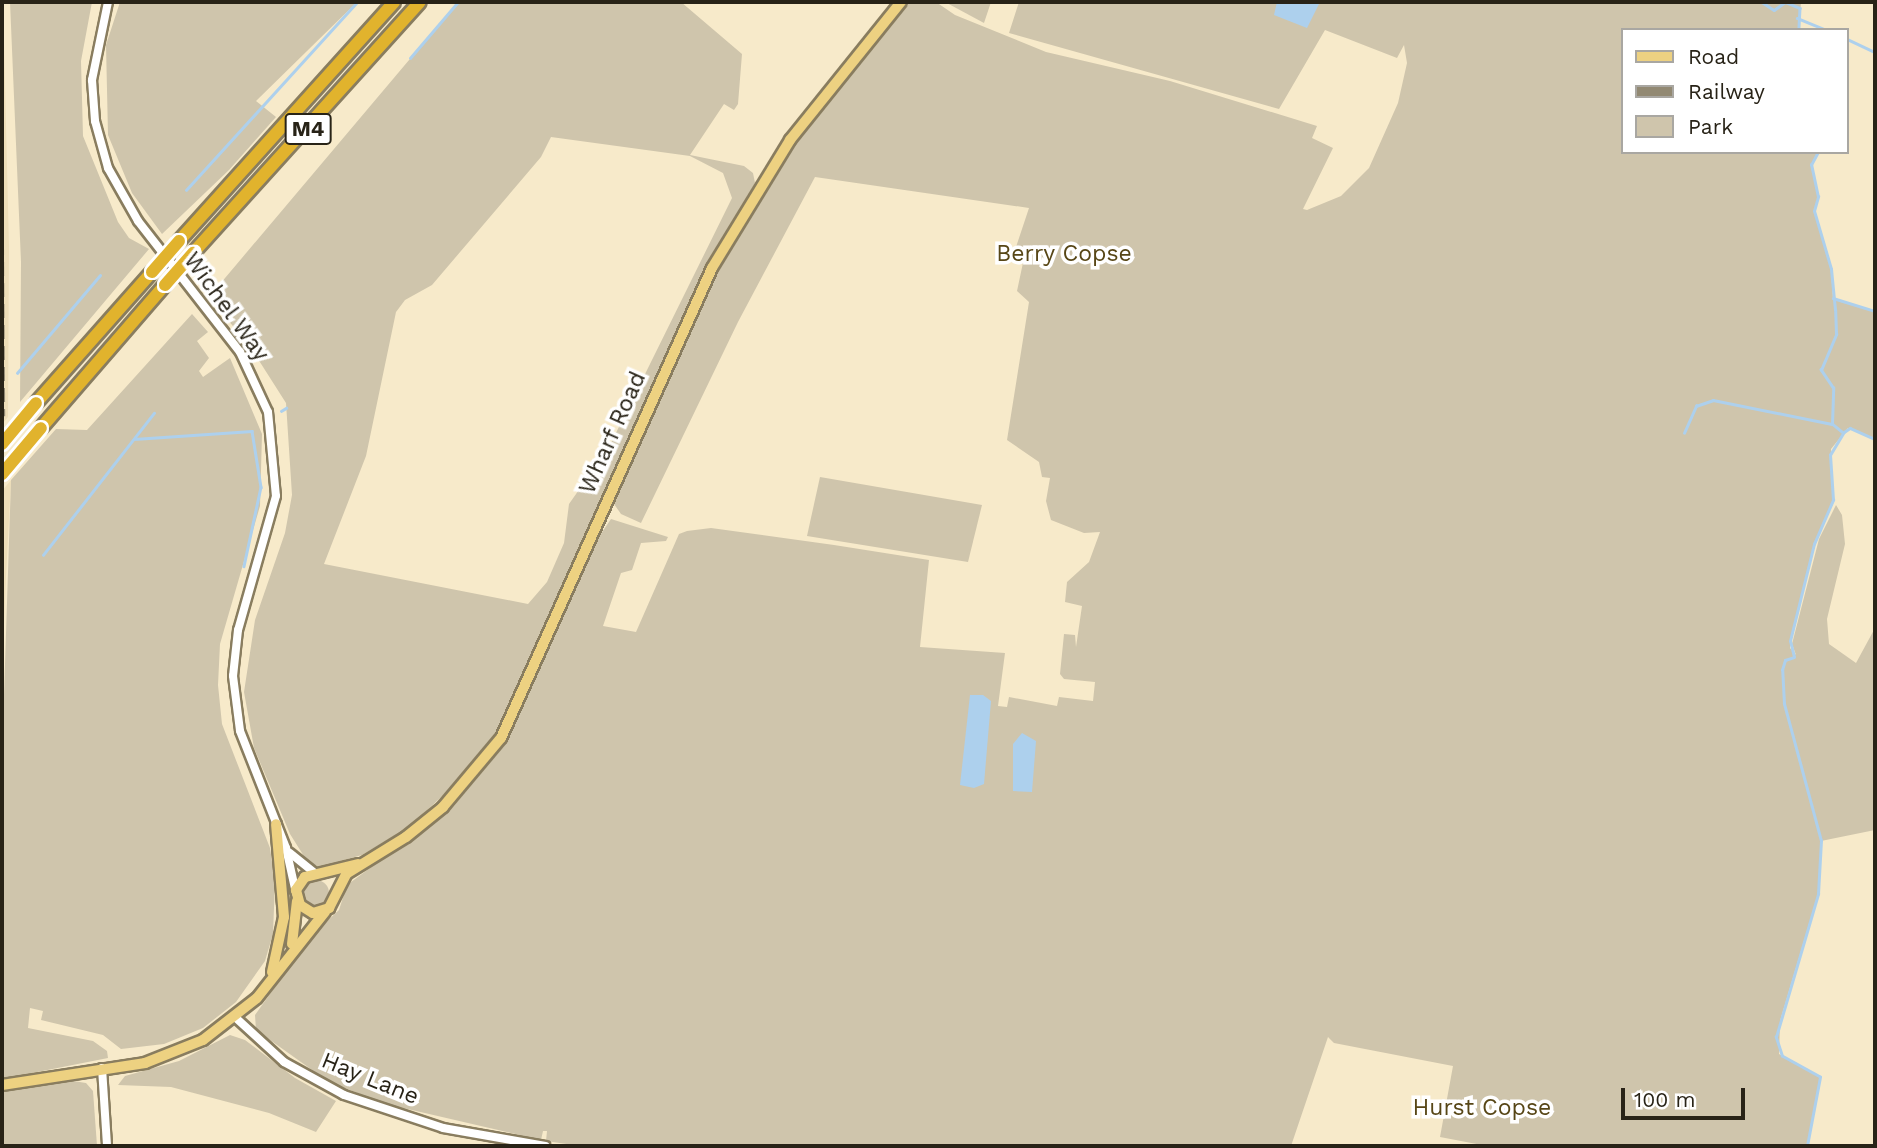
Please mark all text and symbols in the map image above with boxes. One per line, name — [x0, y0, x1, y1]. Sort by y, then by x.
legend — [1622, 28, 1849, 154]
text: Road — [1688, 44, 1739, 69]
text: Railway — [1688, 79, 1765, 104]
road number: M4 — [284, 111, 332, 146]
text: Park — [1688, 114, 1733, 139]
park label: Berry Copse — [996, 240, 1132, 268]
street label: Wichel Way — [177, 247, 275, 367]
street label: Wharf Road — [574, 367, 652, 499]
street label: Hay Lane — [317, 1047, 423, 1111]
scale bar — [1625, 1074, 1749, 1118]
text: 100 m — [1634, 1087, 1696, 1112]
park label: Hurst Copse — [1413, 1094, 1551, 1122]

